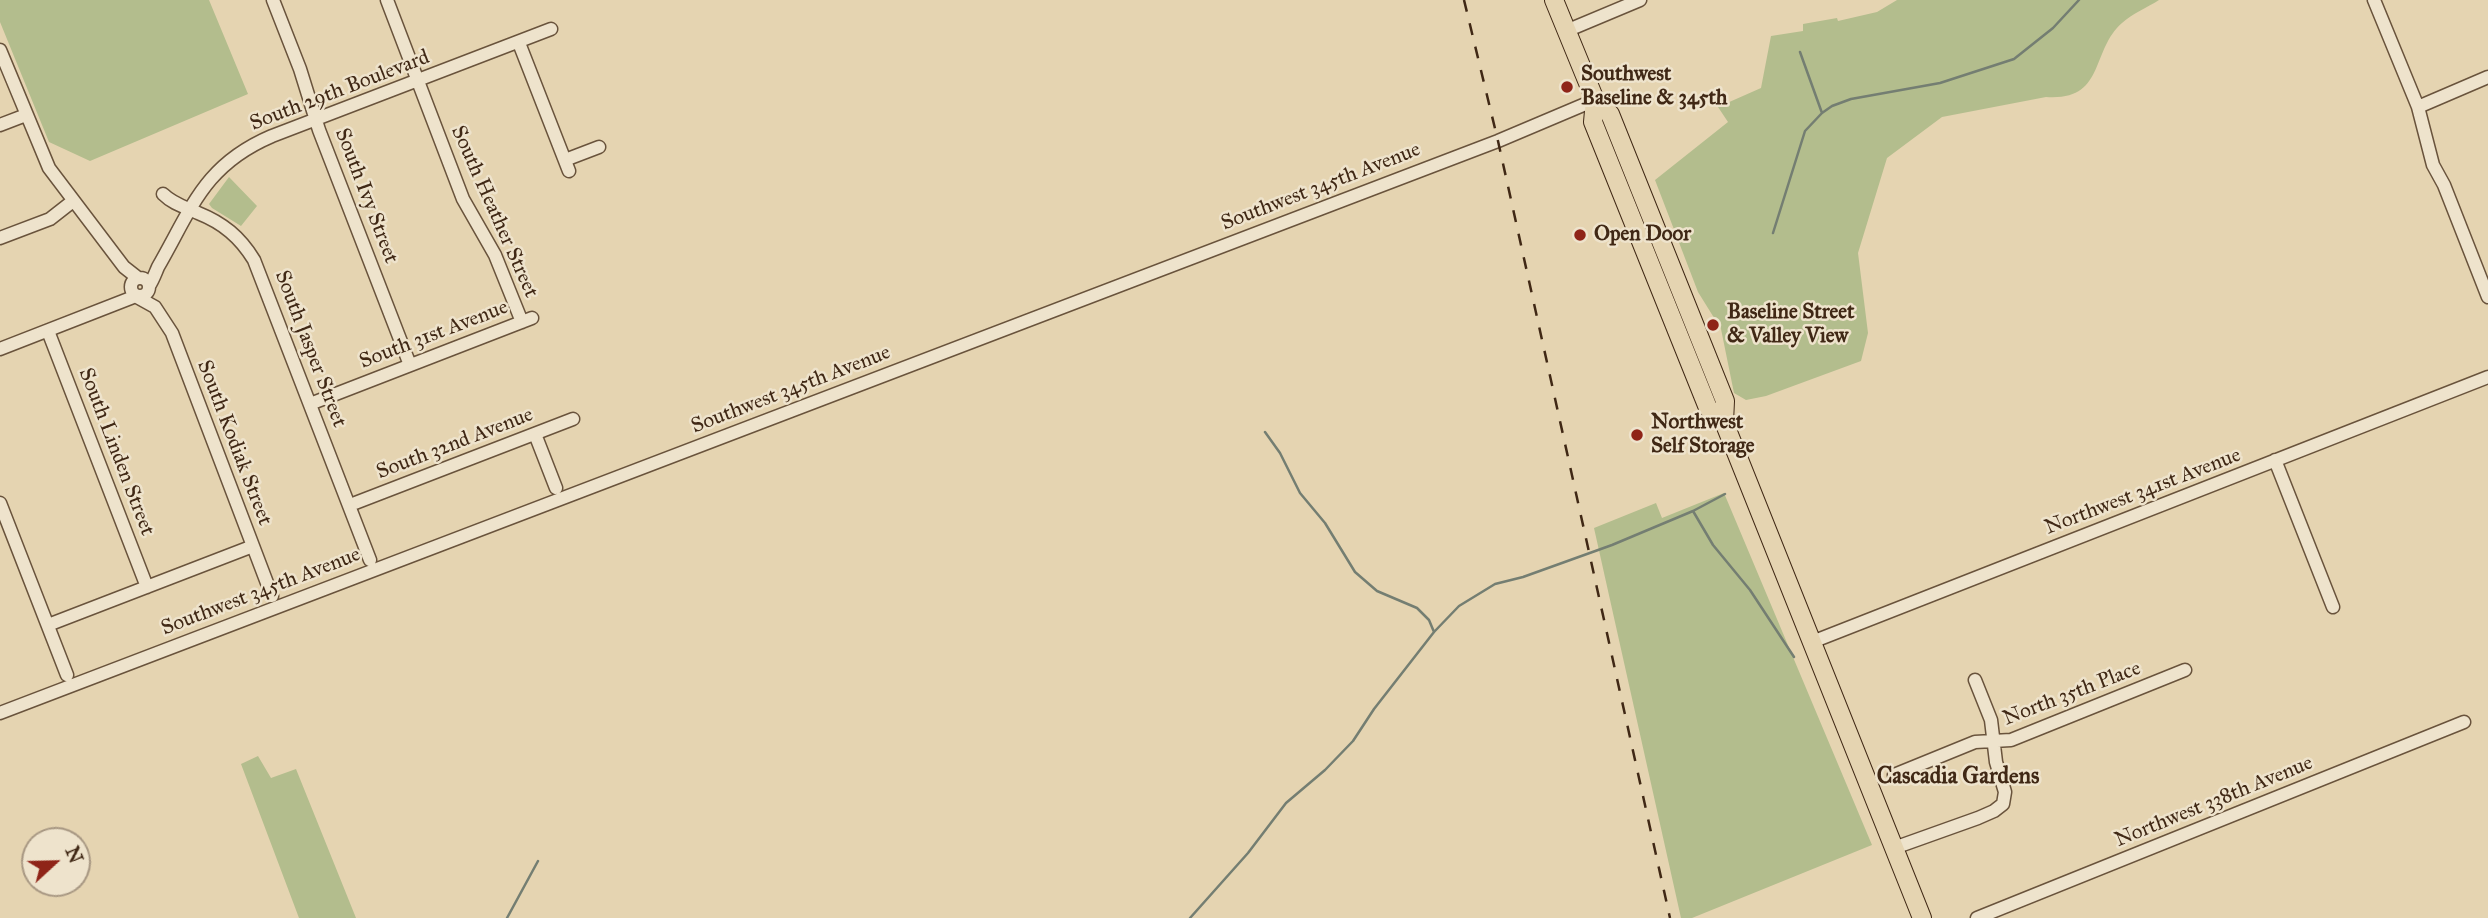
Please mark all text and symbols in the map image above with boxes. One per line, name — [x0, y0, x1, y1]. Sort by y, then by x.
street label: South 29th Boulevard — [247, 45, 433, 137]
place label: Southwest Baseline & 345th — [1581, 62, 1728, 112]
marker: Southwest Baseline & 345th — [1559, 79, 1575, 95]
street label: South Heather Street — [445, 122, 543, 302]
street label: South Ivy Street — [329, 125, 403, 267]
street label: Southwest 345th Avenue — [1218, 137, 1424, 237]
place label: Open Door — [1594, 222, 1691, 248]
marker: Open Door — [1572, 227, 1588, 243]
street label: South Jasper Street — [268, 267, 352, 431]
street label: South 31st Avenue — [356, 295, 512, 375]
place label: Baseline Street & Valley View — [1727, 300, 1854, 350]
marker: Baseline Street & Valley View — [1705, 317, 1721, 333]
street label: Southwest 345th Avenue — [688, 340, 894, 440]
street label: South Kodiak Street — [191, 357, 277, 529]
street label: South Linden Street — [72, 365, 160, 539]
street label: South 32nd Avenue — [373, 403, 537, 485]
place label: Northwest Self Storage — [1651, 410, 1755, 460]
marker: Northwest Self Storage — [1629, 427, 1645, 443]
street label: Northwest 341st Avenue — [2041, 443, 2245, 541]
street label: Southwest 345th Avenue — [158, 542, 364, 642]
street label: North 35th Place — [2000, 656, 2144, 732]
street label: Northwest 338th Avenue — [2111, 751, 2317, 853]
district label: Cascadia Gardens — [1877, 763, 2039, 791]
north arrow — [21, 827, 91, 897]
text: N — [60, 843, 88, 866]

